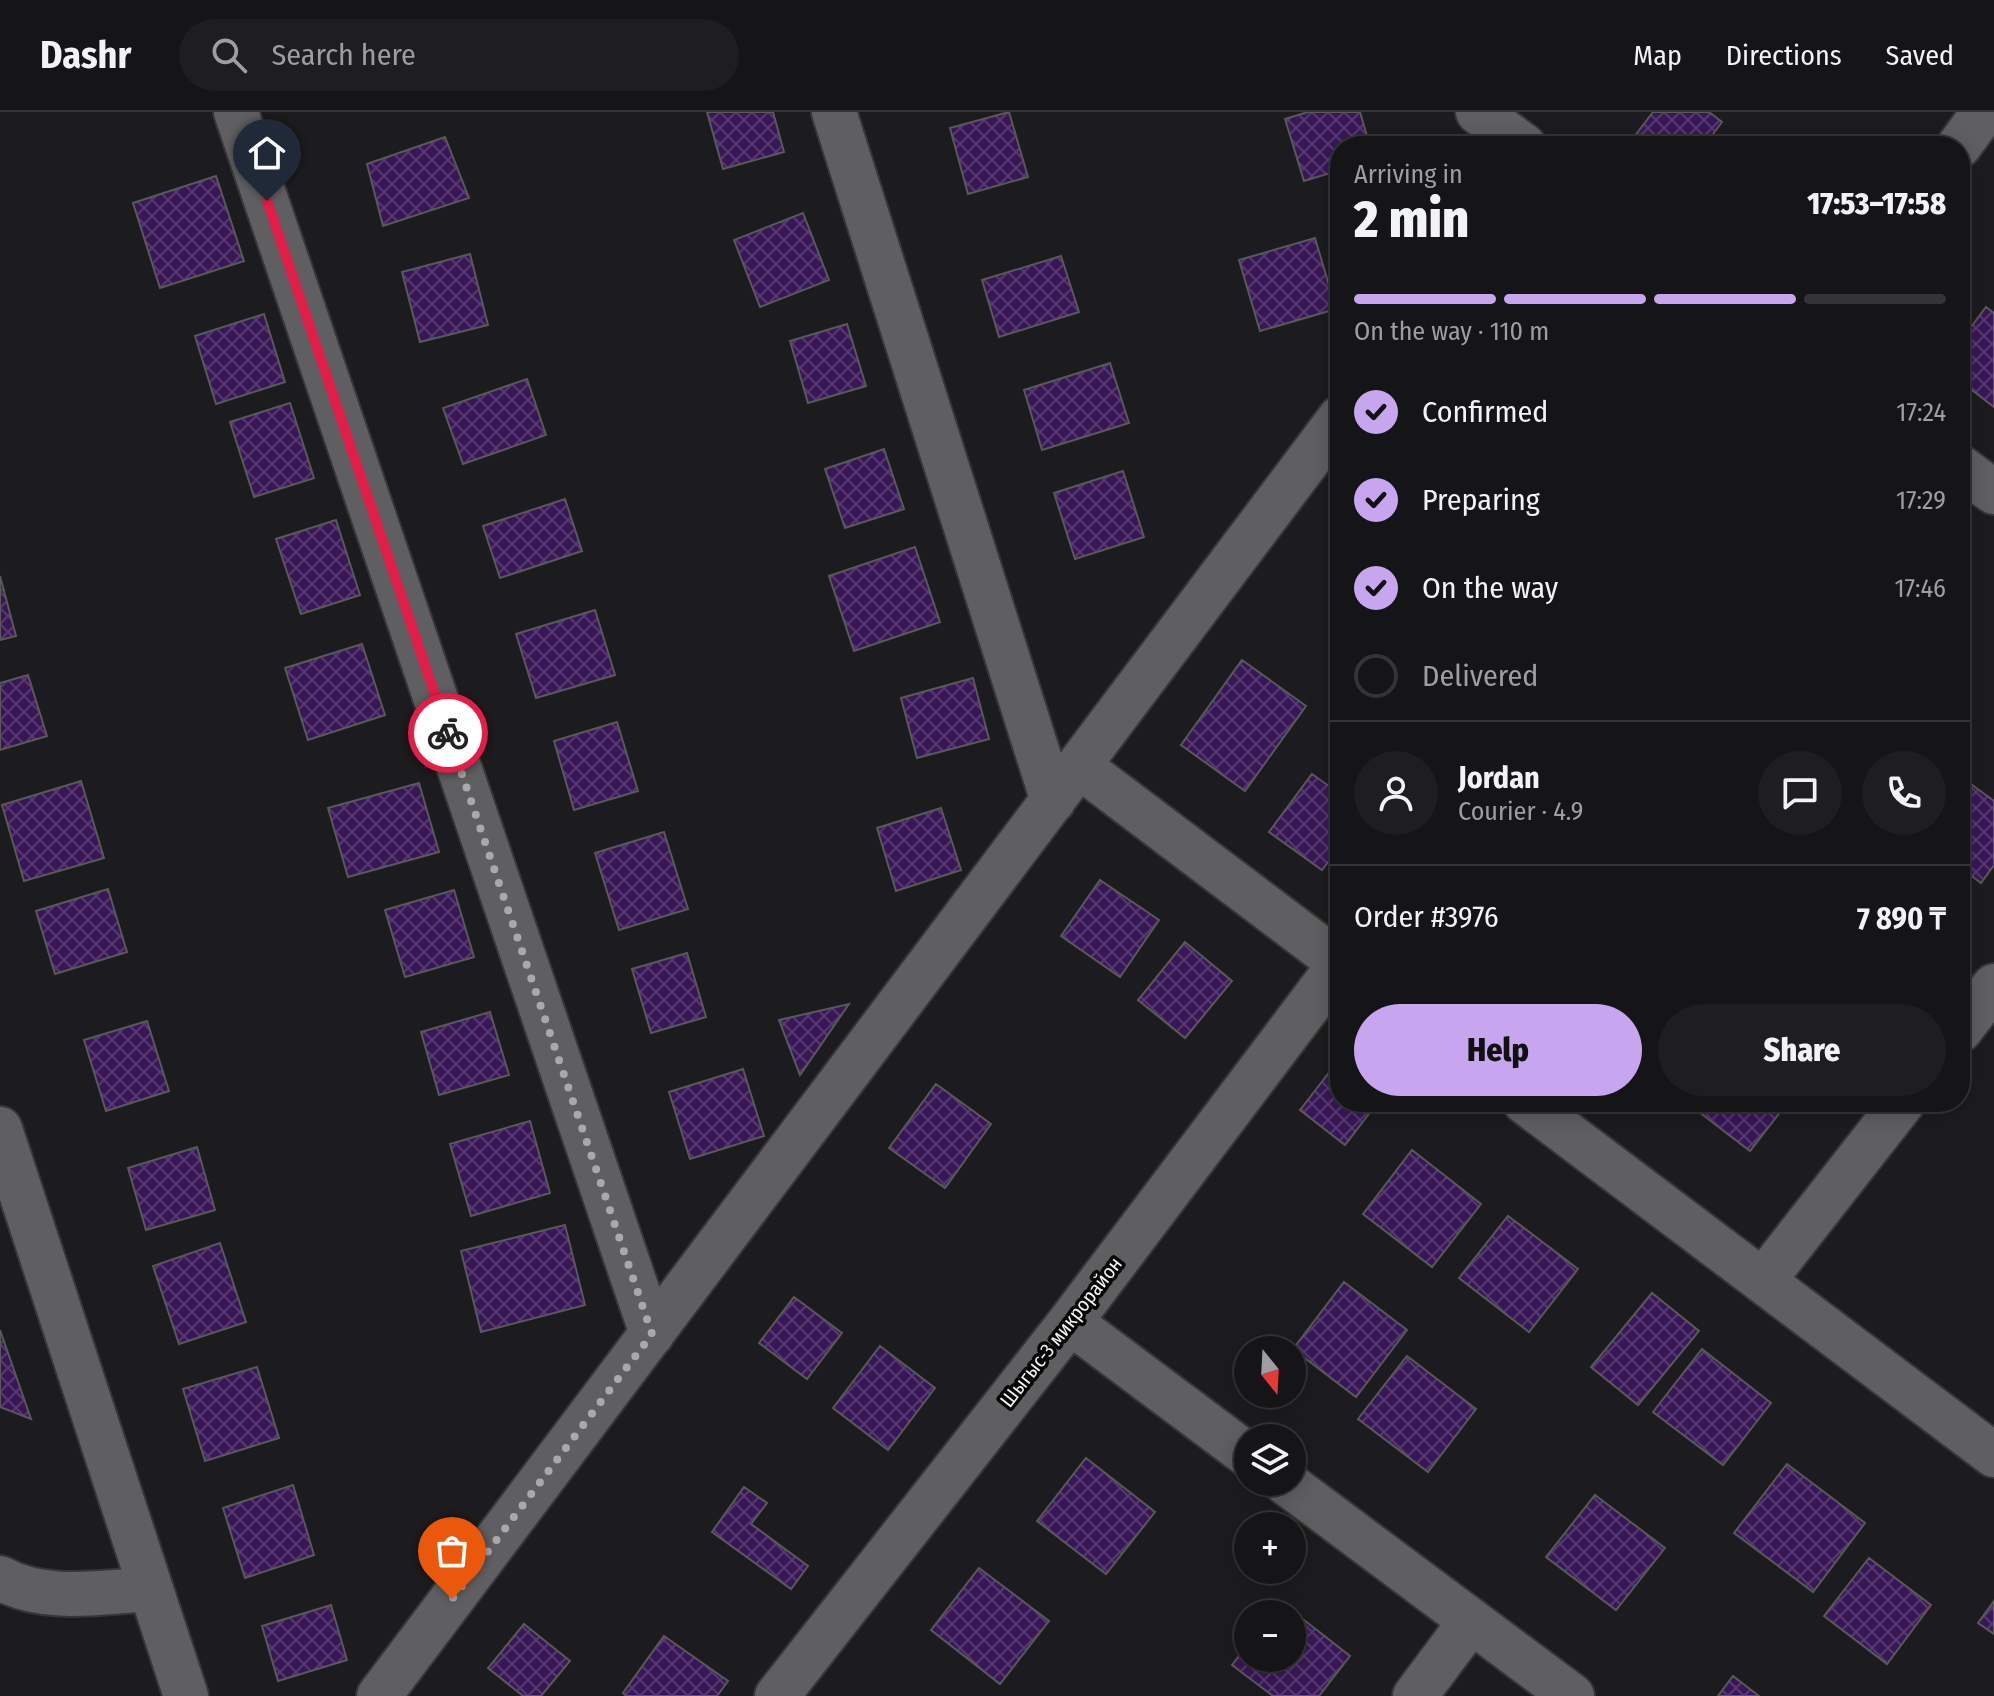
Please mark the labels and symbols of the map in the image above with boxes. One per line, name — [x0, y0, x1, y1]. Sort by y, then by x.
pin — [233, 119, 301, 201]
courier — [408, 693, 488, 773]
street label: Шыгыс-3 микрорайон — [995, 1252, 1127, 1412]
north arrow — [1234, 1336, 1306, 1408]
pin — [418, 1517, 486, 1599]

